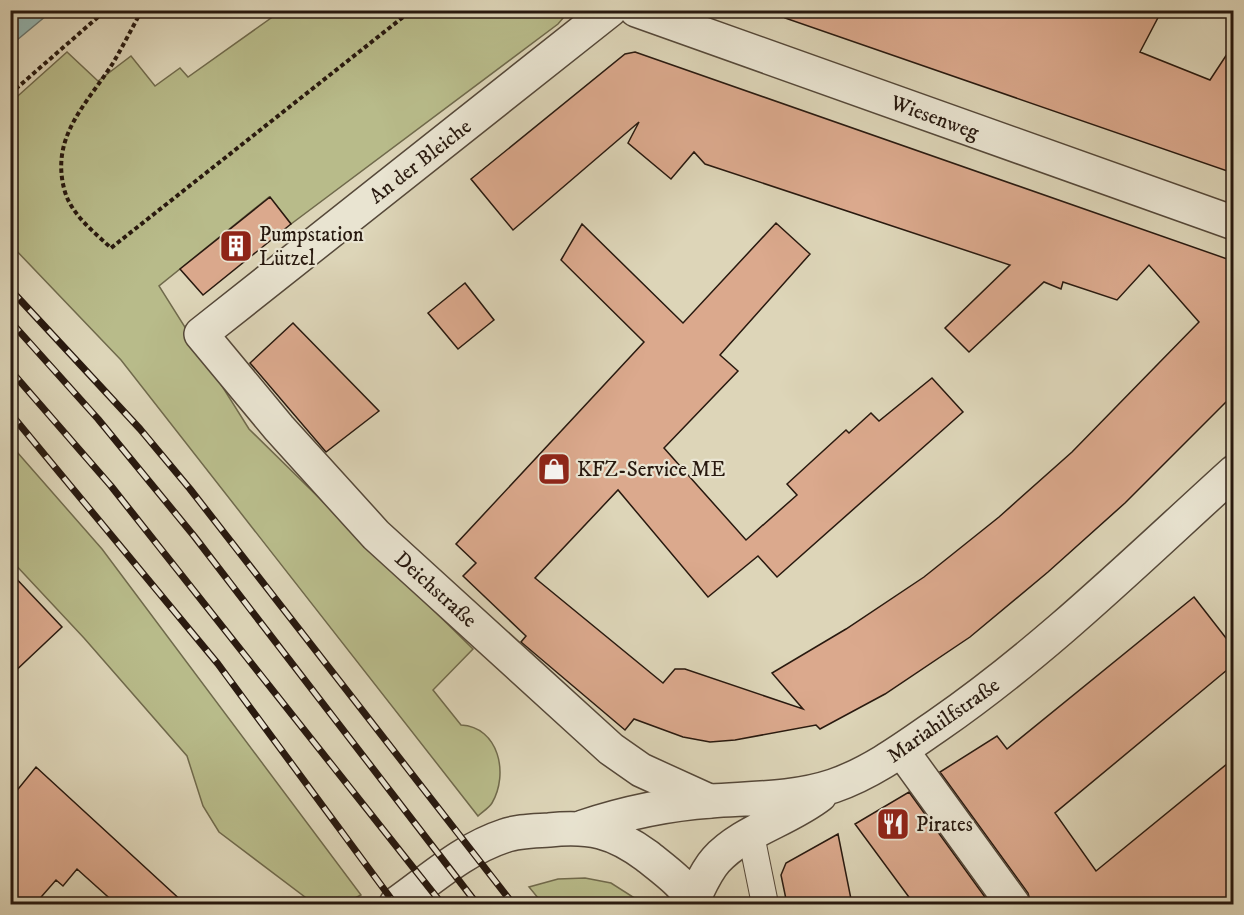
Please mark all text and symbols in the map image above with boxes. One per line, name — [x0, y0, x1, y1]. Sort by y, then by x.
street label: Wiesenweg — [886, 90, 983, 146]
street label: An der Bleiche — [364, 114, 477, 210]
place label: Pumpstation Lützel — [259, 222, 364, 272]
building icon: Pumpstation Lützel — [218, 228, 254, 264]
shop icon: KFZ-Service ME — [536, 451, 572, 487]
place label: KFZ-Service ME — [577, 457, 726, 483]
street label: Deichstraße — [389, 546, 482, 634]
street label: Mariahilfstraße — [882, 672, 1005, 769]
restaurant icon: Pirates — [875, 806, 911, 842]
place label: Pirates — [916, 812, 973, 838]

